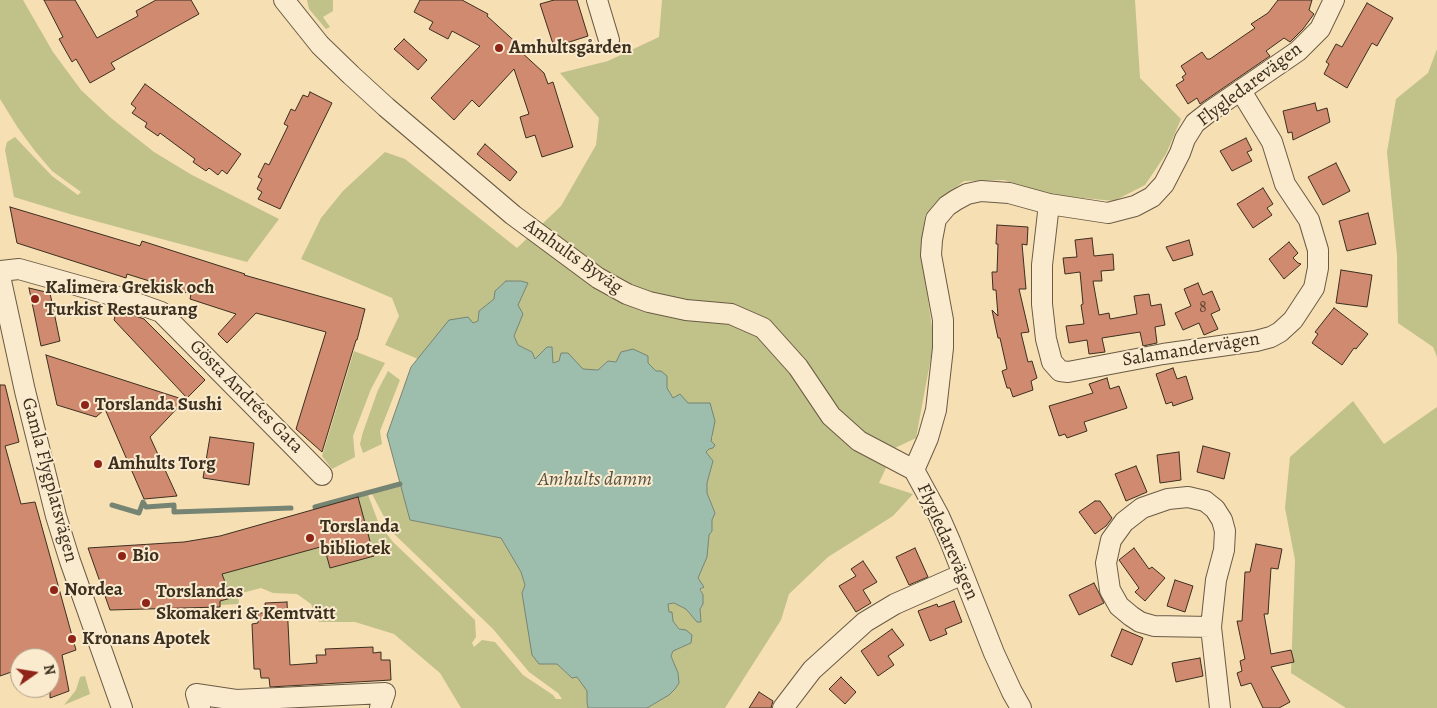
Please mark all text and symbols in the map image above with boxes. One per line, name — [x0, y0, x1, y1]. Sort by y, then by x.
place label: Amhultsgården — [509, 37, 632, 59]
street label: Flygledarevägen — [1193, 38, 1307, 132]
marker: Amhultsgården — [493, 42, 505, 54]
street label: Amhults Byväg — [519, 215, 627, 299]
place label: Kalimera Grekisk och Turkist Restaurang — [45, 277, 215, 321]
marker: Kalimera Grekisk och Turkist Restaurang — [29, 293, 41, 305]
house number: 8 — [1199, 298, 1207, 318]
street label: Salamandervägen — [1121, 328, 1261, 372]
street label: Gösta Andrées Gata — [184, 335, 308, 459]
place label: Torslanda Sushi — [95, 394, 222, 416]
street label: Gamla Flygplatsvägen — [16, 395, 82, 565]
marker: Torslanda Sushi — [79, 399, 91, 411]
place label: Amhults Torg — [108, 453, 216, 475]
marker: Amhults Torg — [92, 458, 104, 470]
water label: Amhults damm — [538, 468, 652, 492]
street label: Flygledarevägen — [911, 480, 983, 604]
place label: Torslanda bibliotek — [320, 516, 399, 560]
marker: Torslanda bibliotek — [304, 532, 316, 544]
place label: Bio — [132, 545, 159, 567]
marker: Bio — [116, 550, 128, 562]
place label: Nordea — [64, 579, 123, 601]
place label: Torslandas Skomakeri & Kemtvätt — [156, 581, 336, 625]
marker: Nordea — [48, 584, 60, 596]
marker: Torslandas Skomakeri & Kemtvätt — [140, 597, 152, 609]
place label: Kronans Apotek — [82, 628, 210, 650]
marker: Kronans Apotek — [66, 633, 78, 645]
north arrow — [10, 648, 60, 698]
text: N — [39, 663, 60, 677]

